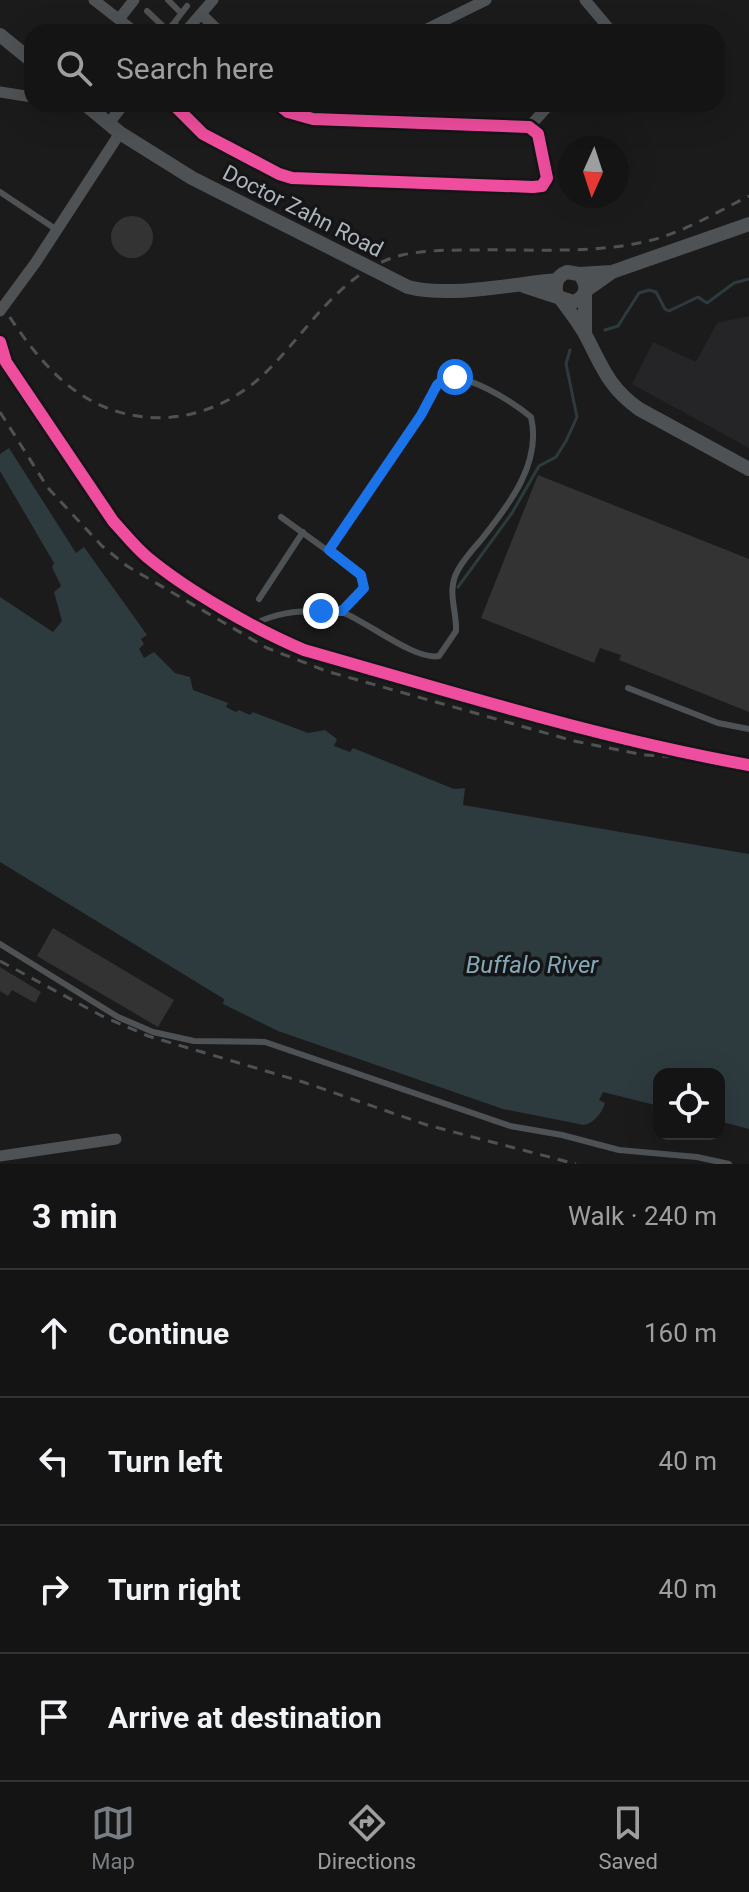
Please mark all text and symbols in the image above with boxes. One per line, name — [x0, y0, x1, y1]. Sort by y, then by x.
search box — [24, 24, 725, 112]
icon: search — [52, 46, 96, 90]
text: Search here — [116, 51, 274, 86]
north arrow — [557, 136, 629, 208]
street label: Doctor Zahn Road — [219, 160, 387, 262]
route start — [437, 359, 473, 395]
route end — [303, 593, 339, 629]
water label: Buffalo River — [466, 951, 599, 979]
map controls — [653, 1068, 725, 1140]
button: locate — [653, 1068, 725, 1140]
text: 3 min — [32, 1196, 117, 1236]
text: Walk · 240 m — [568, 1201, 717, 1231]
icon: ahead — [32, 1311, 76, 1355]
text: Continue — [108, 1316, 229, 1351]
text: 160 m — [644, 1318, 717, 1348]
icon: left — [32, 1439, 76, 1483]
text: Turn left — [108, 1444, 223, 1479]
text: 40 m — [659, 1446, 717, 1476]
icon: right — [32, 1567, 76, 1611]
text: Turn right — [108, 1572, 241, 1607]
text: 40 m — [659, 1574, 717, 1604]
icon: arrive — [32, 1695, 76, 1739]
text: Arrive at destination — [108, 1700, 382, 1735]
tab: Map — [91, 1801, 135, 1874]
tab: Directions — [317, 1801, 416, 1874]
tab: Saved — [598, 1801, 658, 1874]

